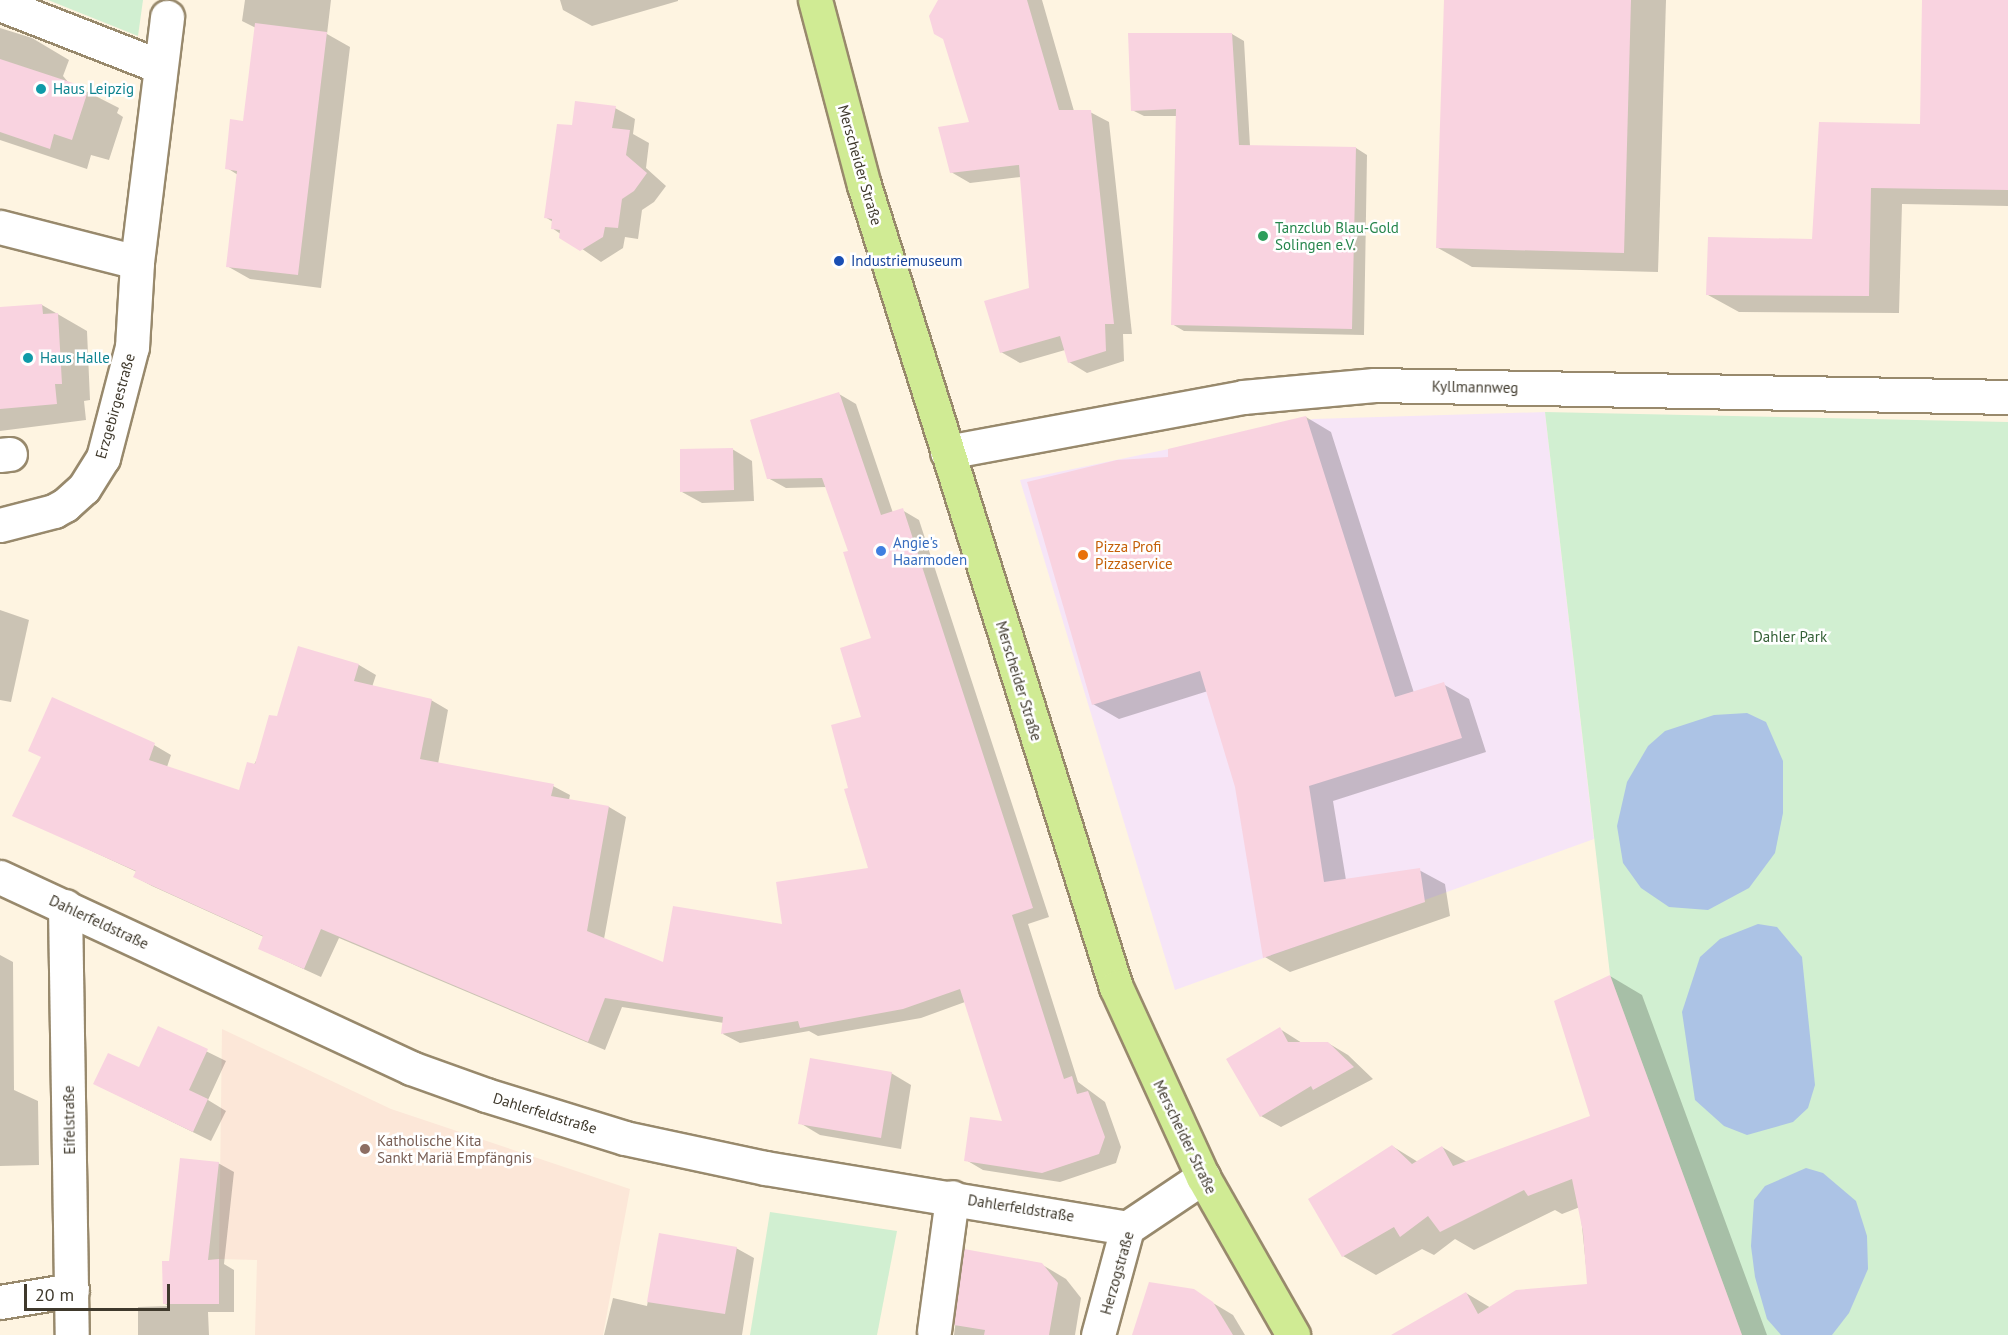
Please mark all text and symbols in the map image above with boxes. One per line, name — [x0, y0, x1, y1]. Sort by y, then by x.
place label: Haus Leipzig — [53, 80, 134, 98]
marker: Haus Leipzig — [34, 82, 48, 96]
street label: Merscheider Straße — [834, 103, 886, 227]
place label: Tanzclub Blau-Gold Solingen e.V. — [1275, 218, 1399, 253]
marker: Tanzclub Blau-Gold Solingen e.V. — [1256, 229, 1270, 243]
place label: Industriemuseum — [851, 252, 962, 270]
marker: Industriemuseum — [832, 254, 846, 268]
place label: Haus Halle — [40, 349, 110, 367]
marker: Haus Halle — [21, 351, 35, 365]
street label: Erzgebirgestraße — [91, 351, 139, 461]
street label: Kyllmannweg — [1432, 377, 1518, 397]
place label: Angie's Haarmoden — [893, 533, 967, 568]
place label: Pizza Profi Pizzaservice — [1095, 537, 1173, 572]
marker: Angie's Haarmoden — [874, 544, 888, 558]
marker: Pizza Profi Pizzaservice — [1076, 548, 1090, 562]
street label: Merscheider Straße — [992, 619, 1046, 743]
park label: Dahler Park — [1753, 628, 1827, 646]
street label: Dahlerfeldstraße — [46, 891, 152, 953]
street label: Merscheider Straße — [1150, 1077, 1220, 1197]
street label: Eifelstraße — [59, 1085, 79, 1155]
street label: Dahlerfeldstraße — [491, 1089, 599, 1137]
place label: Katholische Kita Sankt Mariä Empfängnis — [377, 1131, 532, 1166]
marker: Katholische Kita Sankt Mariä Empfängnis — [358, 1142, 372, 1156]
street label: Dahlerfeldstraße — [966, 1191, 1076, 1225]
street label: Herzogstraße — [1097, 1229, 1137, 1317]
scale bar — [27, 1272, 172, 1310]
text: 20 m — [35, 1283, 74, 1306]

